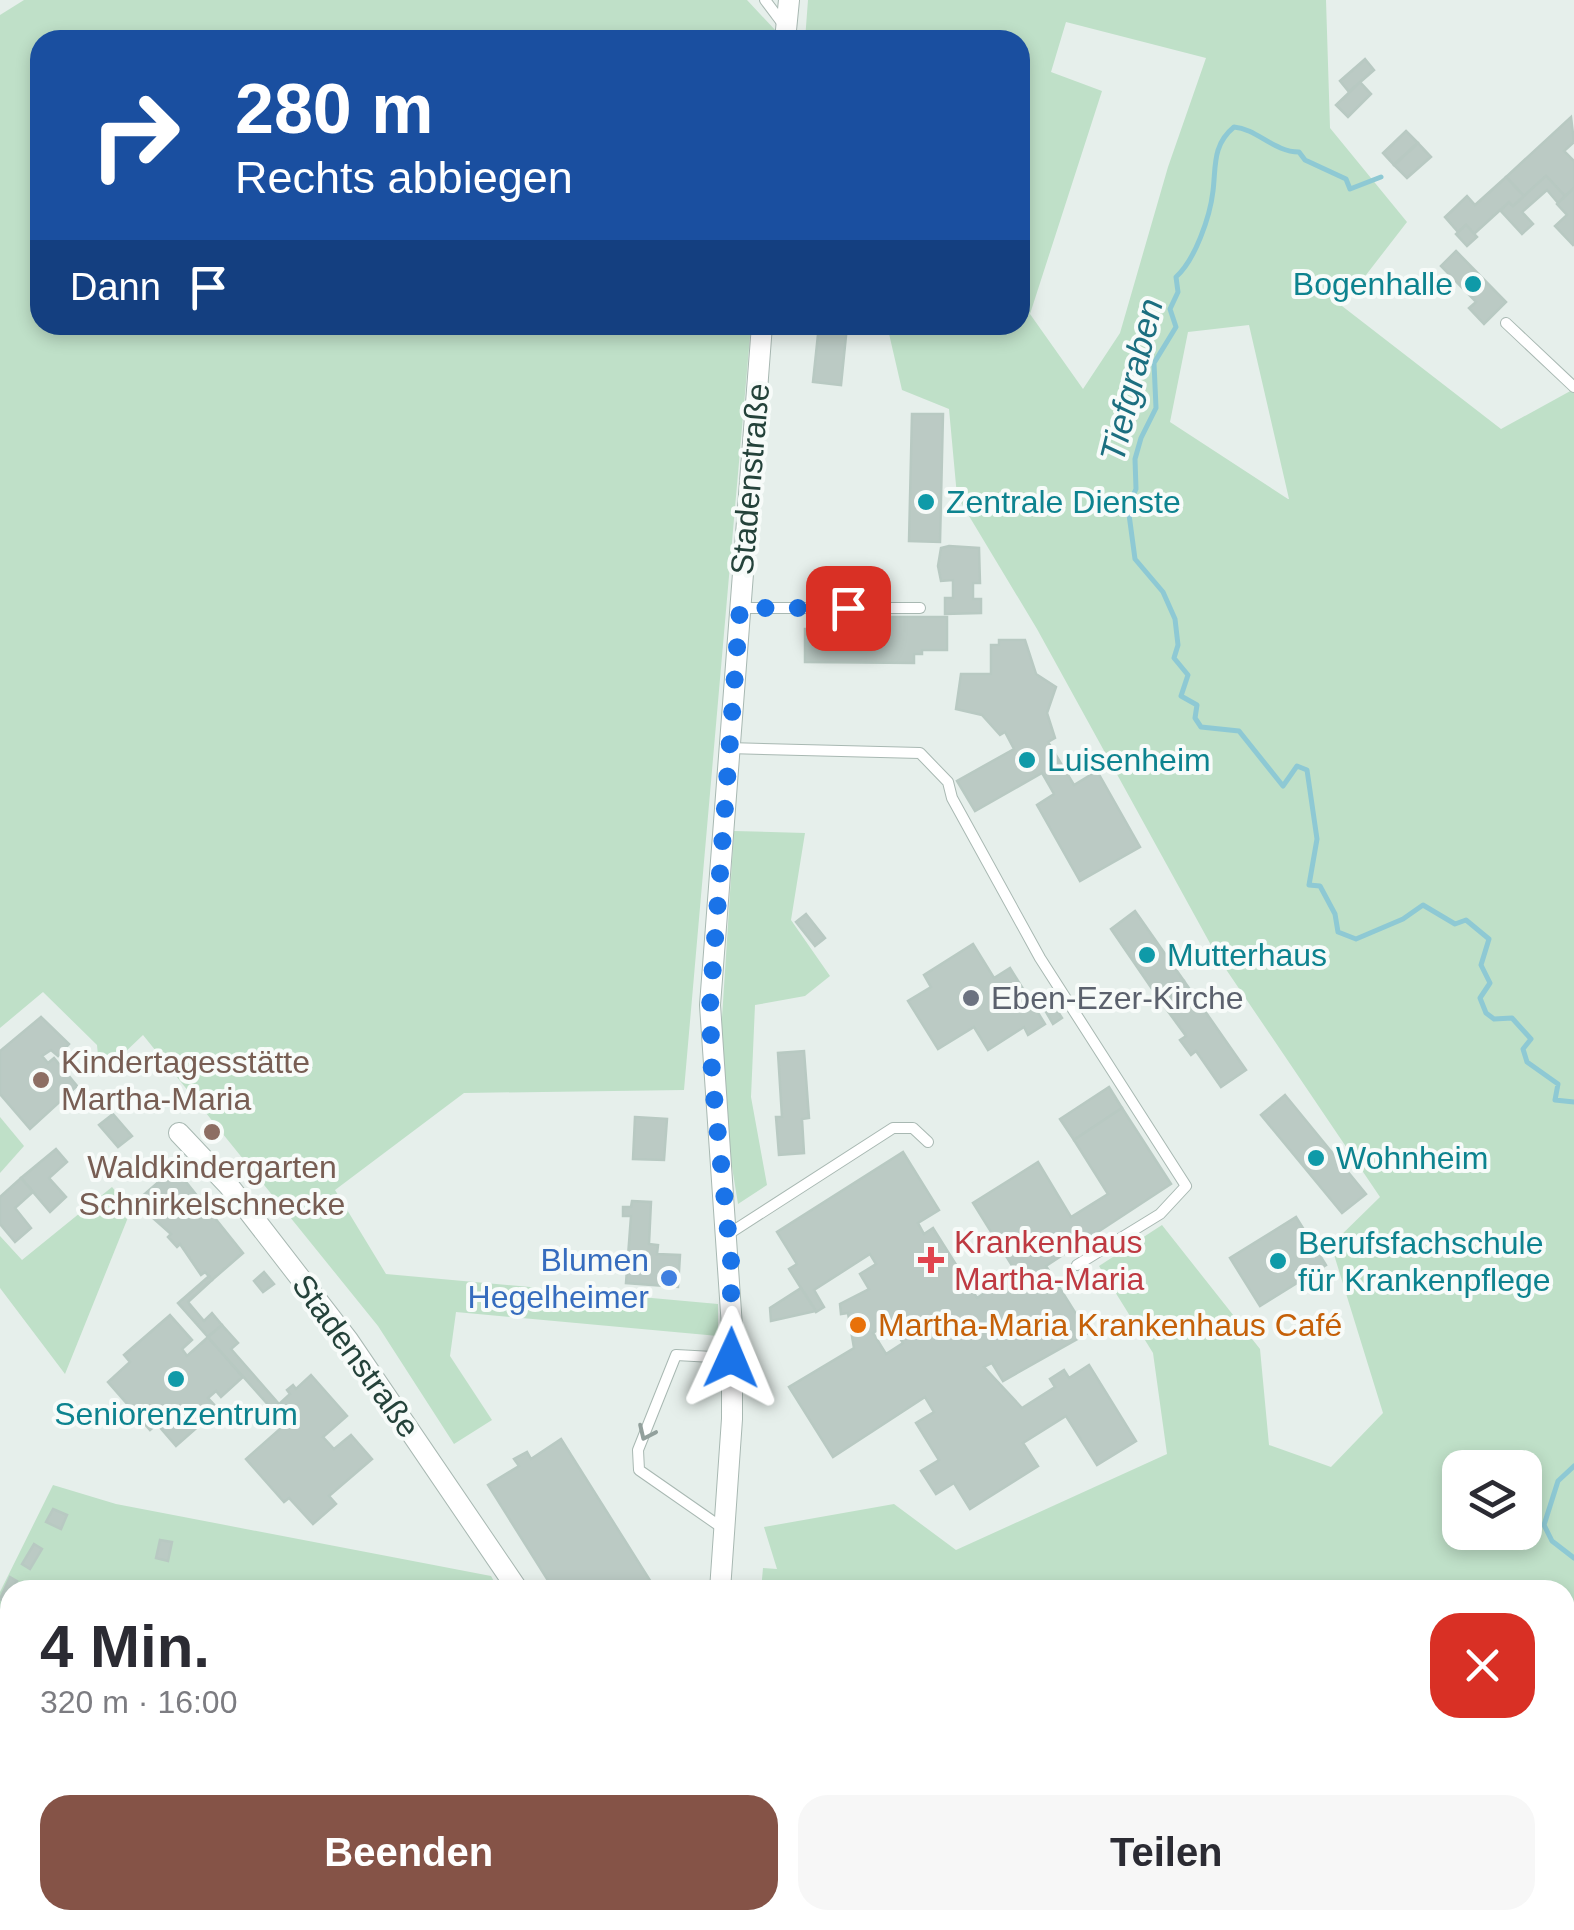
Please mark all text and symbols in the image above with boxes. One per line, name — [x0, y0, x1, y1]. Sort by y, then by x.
icon: right — [70, 70, 200, 200]
text: 280 m — [235, 70, 433, 148]
text: Rechts abbiegen — [235, 152, 573, 203]
icon: arrive — [181, 260, 236, 315]
text: Dann — [70, 266, 161, 308]
place label: Bogenhalle — [1293, 266, 1453, 302]
marker: Bogenhalle — [1462, 273, 1484, 295]
water label: Tiefgraben — [1092, 294, 1170, 466]
street label: Stadenstraße — [724, 382, 776, 576]
place label: Zentrale Dienste — [946, 484, 1181, 520]
marker: Zentrale Dienste — [915, 491, 937, 513]
pin — [806, 566, 891, 651]
icon: arrive — [821, 581, 876, 636]
place label: Luisenheim — [1047, 742, 1211, 778]
marker: Luisenheim — [1016, 749, 1038, 771]
place label: Mutterhaus — [1167, 937, 1327, 973]
marker: Mutterhaus — [1136, 944, 1158, 966]
place label: Eben-Ezer-Kirche — [991, 980, 1244, 1016]
marker: Eben-Ezer-Kirche — [960, 987, 982, 1009]
place label: Kindertagesstätte Martha-Maria — [61, 1044, 310, 1117]
marker: Kindertagesstätte Martha-Maria — [30, 1069, 52, 1091]
marker: Waldkindergarten Schnirkelschnecke — [201, 1121, 223, 1143]
place label: Wohnheim — [1336, 1140, 1488, 1176]
marker: Wohnheim — [1305, 1147, 1327, 1169]
place label: Waldkindergarten Schnirkelschnecke — [79, 1149, 345, 1222]
place label: Krankenhaus Martha-Maria — [954, 1224, 1144, 1297]
place label: Berufsfachschule für Krankenpflege — [1298, 1225, 1551, 1298]
place label: Blumen Hegelheimer — [468, 1242, 649, 1315]
marker: Krankenhaus Martha-Maria — [918, 1247, 944, 1273]
marker: Berufsfachschule für Krankenpflege — [1267, 1250, 1289, 1272]
marker: Blumen Hegelheimer — [658, 1267, 680, 1289]
street label: Stadenstraße — [285, 1268, 427, 1444]
position arrow — [679, 1306, 783, 1410]
place label: Martha-Maria Krankenhaus Café — [878, 1307, 1342, 1343]
marker: Martha-Maria Krankenhaus Café — [847, 1314, 869, 1336]
marker: Seniorenzentrum — [165, 1368, 187, 1390]
place label: Seniorenzentrum — [54, 1396, 298, 1432]
one-way arrow — [638, 1422, 658, 1440]
map controls — [1442, 1450, 1542, 1550]
button: layers — [1442, 1450, 1542, 1550]
text: 4 Min. — [40, 1613, 210, 1680]
button: close — [1430, 1613, 1535, 1718]
text: 320 m · 16:00 — [40, 1684, 237, 1720]
button: Beenden — [40, 1795, 778, 1910]
button: Teilen — [798, 1795, 1535, 1910]

